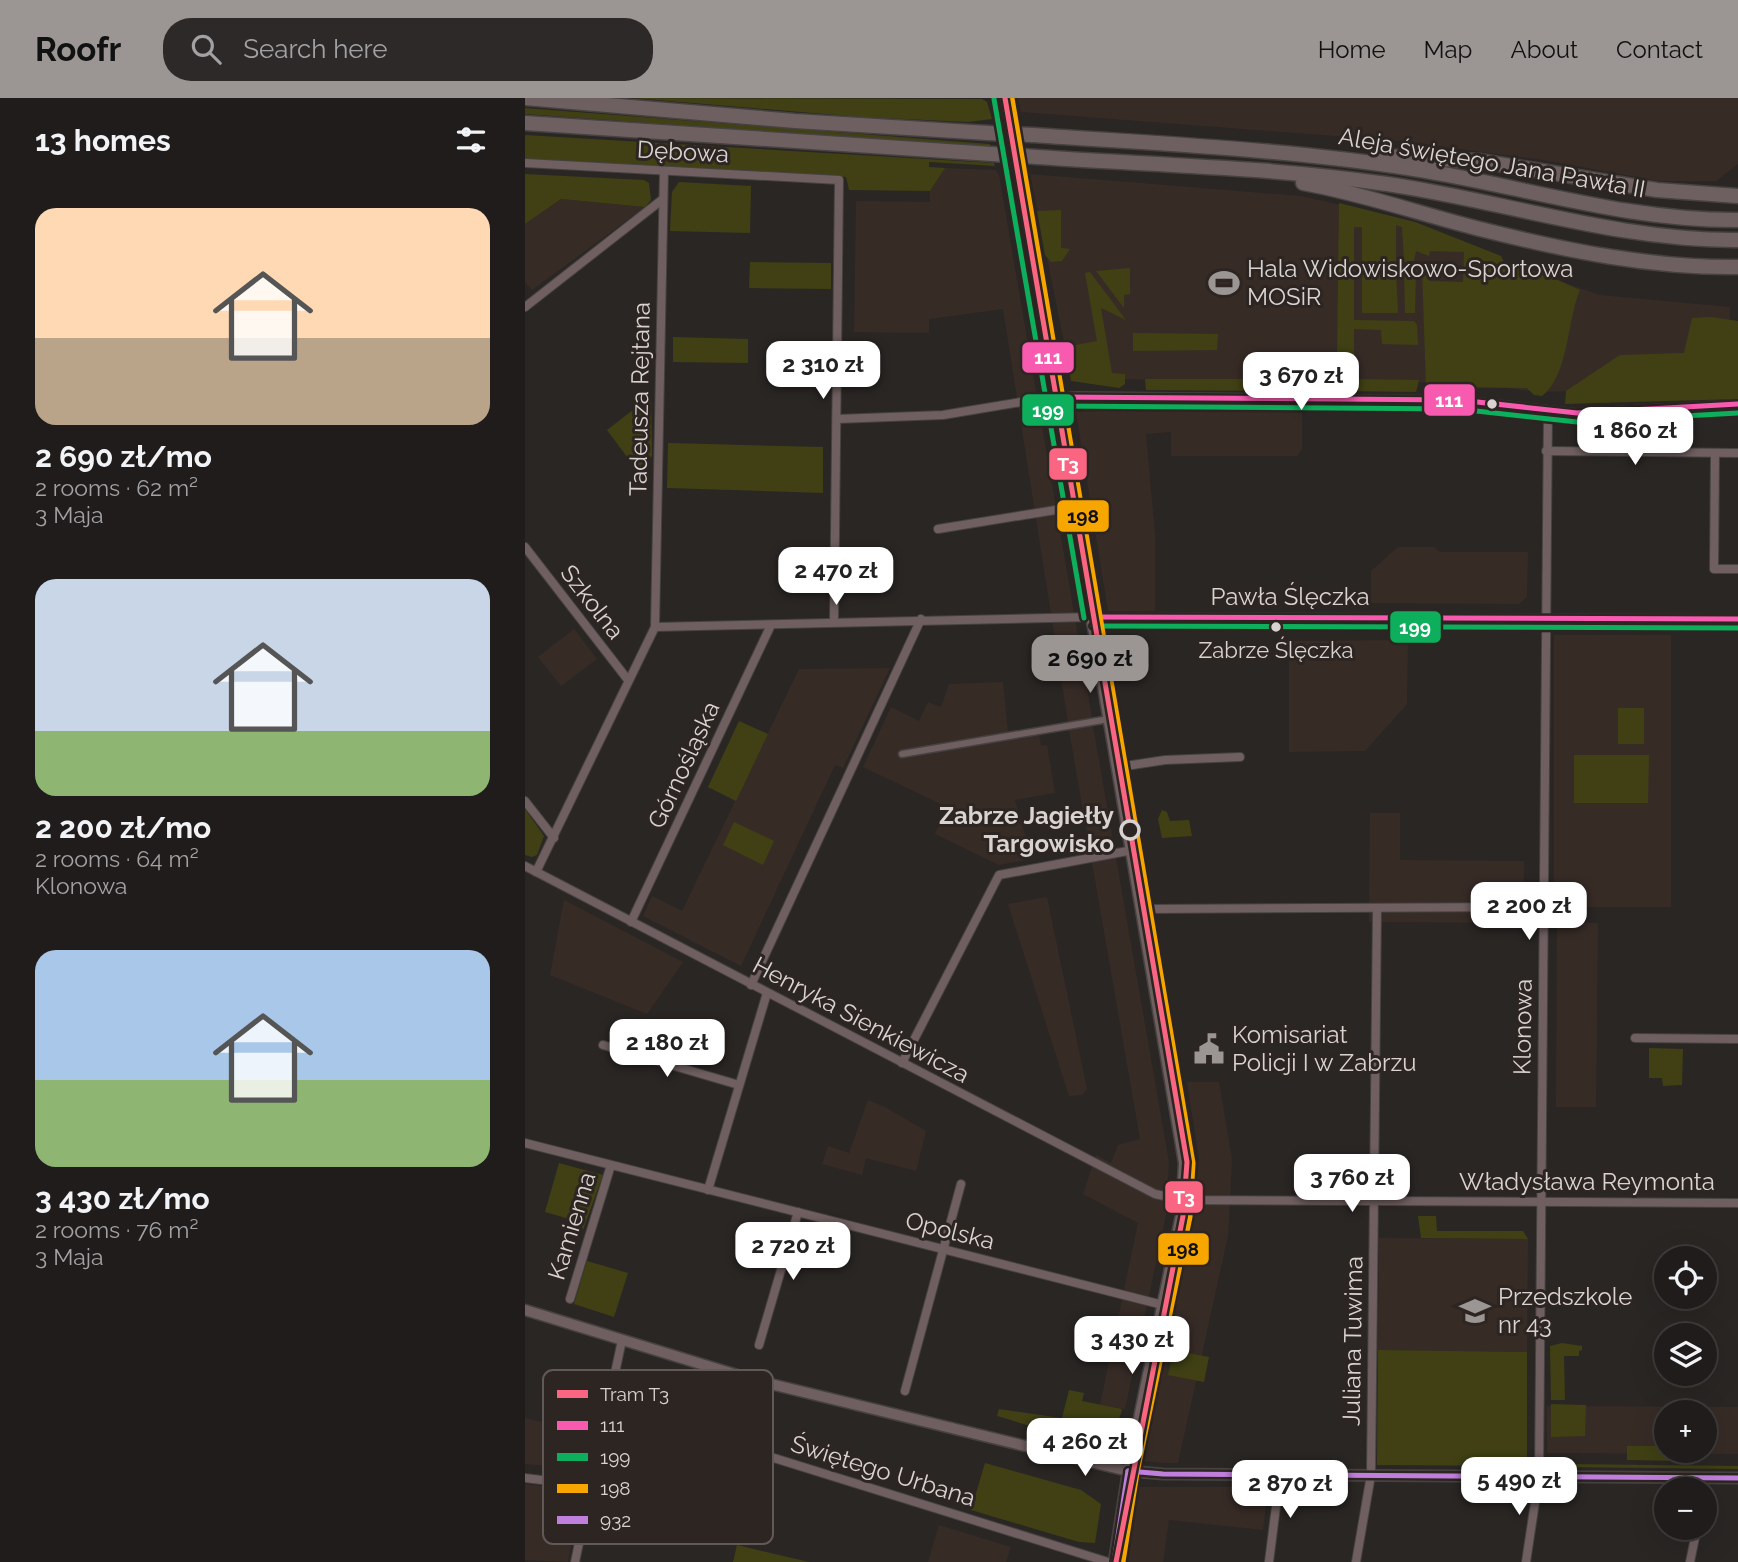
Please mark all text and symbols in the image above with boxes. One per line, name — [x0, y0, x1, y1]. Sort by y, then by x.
search box — [163, 18, 653, 81]
text: Roofr — [35, 30, 121, 69]
icon: search — [187, 30, 225, 68]
text: Search here — [243, 34, 388, 64]
text: Home — [1318, 35, 1386, 64]
text: Map — [1424, 35, 1472, 64]
text: About — [1510, 35, 1578, 64]
text: Contact — [1616, 35, 1703, 64]
icon: filters — [452, 121, 490, 159]
street label: Aleja świętego Jana Pawła II — [1337, 121, 1648, 204]
text: 13 homes — [35, 123, 171, 158]
street label: Dębowa — [636, 135, 730, 168]
icon: home — [200, 253, 326, 379]
place label: Hala Widowiskowo-Sportowa MOSiR — [1247, 254, 1573, 311]
sports icon: Hala Widowiskowo-Sportowa MOSiR — [1207, 266, 1241, 300]
street label: Tadeusza Rejtana — [623, 302, 656, 496]
line badge: 111 — [1021, 341, 1075, 374]
pin: 2 310 zł — [751, 342, 895, 401]
text: 111 — [1034, 346, 1062, 368]
text: 2 310 zł — [782, 350, 864, 377]
pin: 3 670 zł — [1229, 352, 1373, 412]
text: 3 670 zł — [1259, 361, 1343, 388]
line badge: 111 — [1423, 383, 1476, 417]
text: 111 — [1435, 389, 1463, 411]
line badge: 199 — [1021, 393, 1075, 427]
unlabelled marker — [1485, 397, 1499, 411]
text: 199 — [1032, 399, 1064, 421]
pin: 1 860 zł — [1563, 408, 1707, 467]
text: 1 860 zł — [1593, 416, 1677, 443]
text: 2 690 zł/mo — [35, 439, 212, 474]
line badge: T3 — [1048, 447, 1088, 481]
text: T3 — [1057, 453, 1079, 475]
text: 2 rooms · 62 m² — [35, 474, 198, 501]
line badge: 198 — [1056, 499, 1110, 533]
text: 3 Maja — [35, 501, 103, 528]
text: 198 — [1067, 505, 1099, 527]
pin: 2 470 zł — [764, 547, 908, 607]
text: 2 470 zł — [794, 556, 878, 583]
street label: Szkolna — [554, 559, 630, 645]
street label: Pawła Ślęczka — [1210, 582, 1370, 611]
line badge: 199 — [1389, 610, 1442, 644]
text: 199 — [1399, 616, 1431, 638]
marker: Zabrze Ślęczka — [1269, 620, 1283, 634]
icon: home — [200, 624, 326, 750]
pin: 2 690 zł — [1018, 636, 1162, 695]
place label: Zabrze Ślęczka — [1199, 636, 1354, 663]
text: 2 690 zł — [1048, 644, 1132, 671]
street label: Górnośląska — [642, 697, 726, 833]
place label: Zabrze Jagiełły Targowisko — [939, 801, 1114, 858]
text: 2 200 zł/mo — [35, 810, 211, 845]
marker: Zabrze Jagiełły Targowisko — [1120, 820, 1140, 840]
text: 2 rooms · 64 m² — [35, 845, 199, 872]
text: Klonowa — [35, 872, 127, 899]
pin: 2 200 zł — [1457, 882, 1601, 942]
text: 2 200 zł — [1487, 891, 1571, 918]
street label: Henryka Sienkiewicza — [748, 950, 975, 1089]
street label: Klonowa — [1507, 979, 1538, 1075]
icon: home — [200, 995, 326, 1121]
pin: 2 180 zł — [595, 1020, 739, 1079]
place label: Komisariat Policji I w Zabrzu — [1232, 1020, 1417, 1077]
text: 2 180 zł — [626, 1028, 708, 1055]
public building icon: Komisariat Policji I w Zabrzu — [1192, 1032, 1226, 1066]
pin: 3 760 zł — [1280, 1154, 1424, 1214]
text: 3 760 zł — [1310, 1163, 1394, 1190]
street label: Władysława Reymonta — [1459, 1167, 1715, 1196]
street label: Kamienna — [541, 1169, 602, 1283]
line badge: T3 — [1164, 1180, 1204, 1214]
text: 3 430 zł/mo — [35, 1181, 210, 1216]
text: T3 — [1173, 1186, 1195, 1208]
street label: Opolska — [903, 1205, 998, 1256]
text: 2 rooms · 76 m² — [35, 1216, 198, 1243]
pin: 2 720 zł — [721, 1222, 865, 1282]
text: 2 720 zł — [751, 1231, 835, 1258]
line badge: 198 — [1157, 1232, 1210, 1266]
text: 198 — [1167, 1238, 1199, 1260]
text: 3 Maja — [35, 1243, 103, 1270]
map controls — [1654, 1246, 1717, 1540]
button: locate — [1654, 1246, 1717, 1309]
street label: Juliana Tuwima — [1337, 1256, 1368, 1426]
place label: Przedszkole nr 43 — [1498, 1282, 1632, 1339]
school or university icon: Przedszkole nr 43 — [1458, 1294, 1492, 1328]
pin: 3 430 zł — [1060, 1316, 1204, 1376]
button: layers — [1654, 1323, 1717, 1386]
text: 3 430 zł — [1090, 1325, 1174, 1352]
legend — [543, 1370, 773, 1544]
text: Tram T3 — [600, 1383, 669, 1405]
button: + — [1654, 1400, 1717, 1463]
text: 111 — [600, 1414, 624, 1436]
pin: 4 260 zł — [1013, 1418, 1157, 1478]
text: 4 260 zł — [1043, 1427, 1127, 1454]
street label: Świętego Urbana — [787, 1429, 979, 1512]
text: 199 — [600, 1446, 630, 1468]
pin: 5 490 zł — [1447, 1458, 1591, 1517]
pin: 2 870 zł — [1218, 1460, 1362, 1520]
text: 5 490 zł — [1477, 1466, 1561, 1493]
text: 2 870 zł — [1248, 1469, 1332, 1496]
text: 198 — [600, 1477, 631, 1499]
button: − — [1654, 1477, 1717, 1540]
text: 932 — [600, 1509, 631, 1531]

